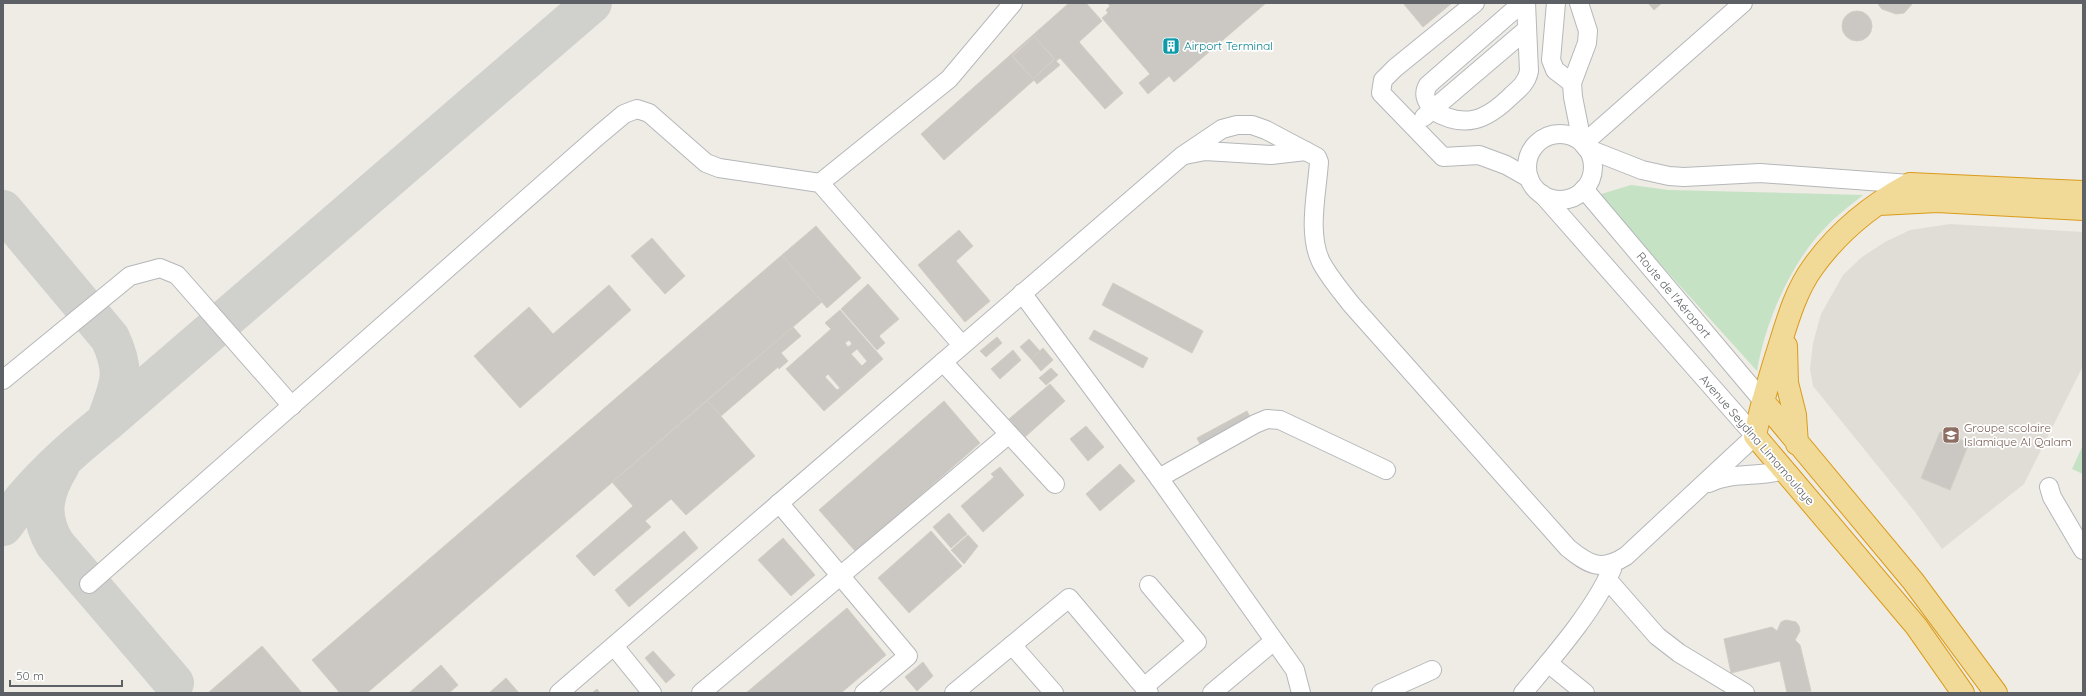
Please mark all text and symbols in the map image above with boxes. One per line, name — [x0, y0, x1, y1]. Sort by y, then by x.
building icon: Airport Terminal — [1161, 36, 1181, 56]
place label: Airport Terminal — [1184, 38, 1273, 53]
street label: Route de l'Aéroport — [1633, 249, 1715, 341]
street label: Avenue Seydina Limamoulaye — [1697, 371, 1818, 508]
place label: Groupe scolaire Islamique Al Qalam — [1964, 420, 2072, 449]
school or university icon: Groupe scolaire Islamique Al Qalam — [1941, 425, 1961, 445]
scale bar — [10, 662, 122, 688]
text: 50 m — [16, 668, 44, 683]

